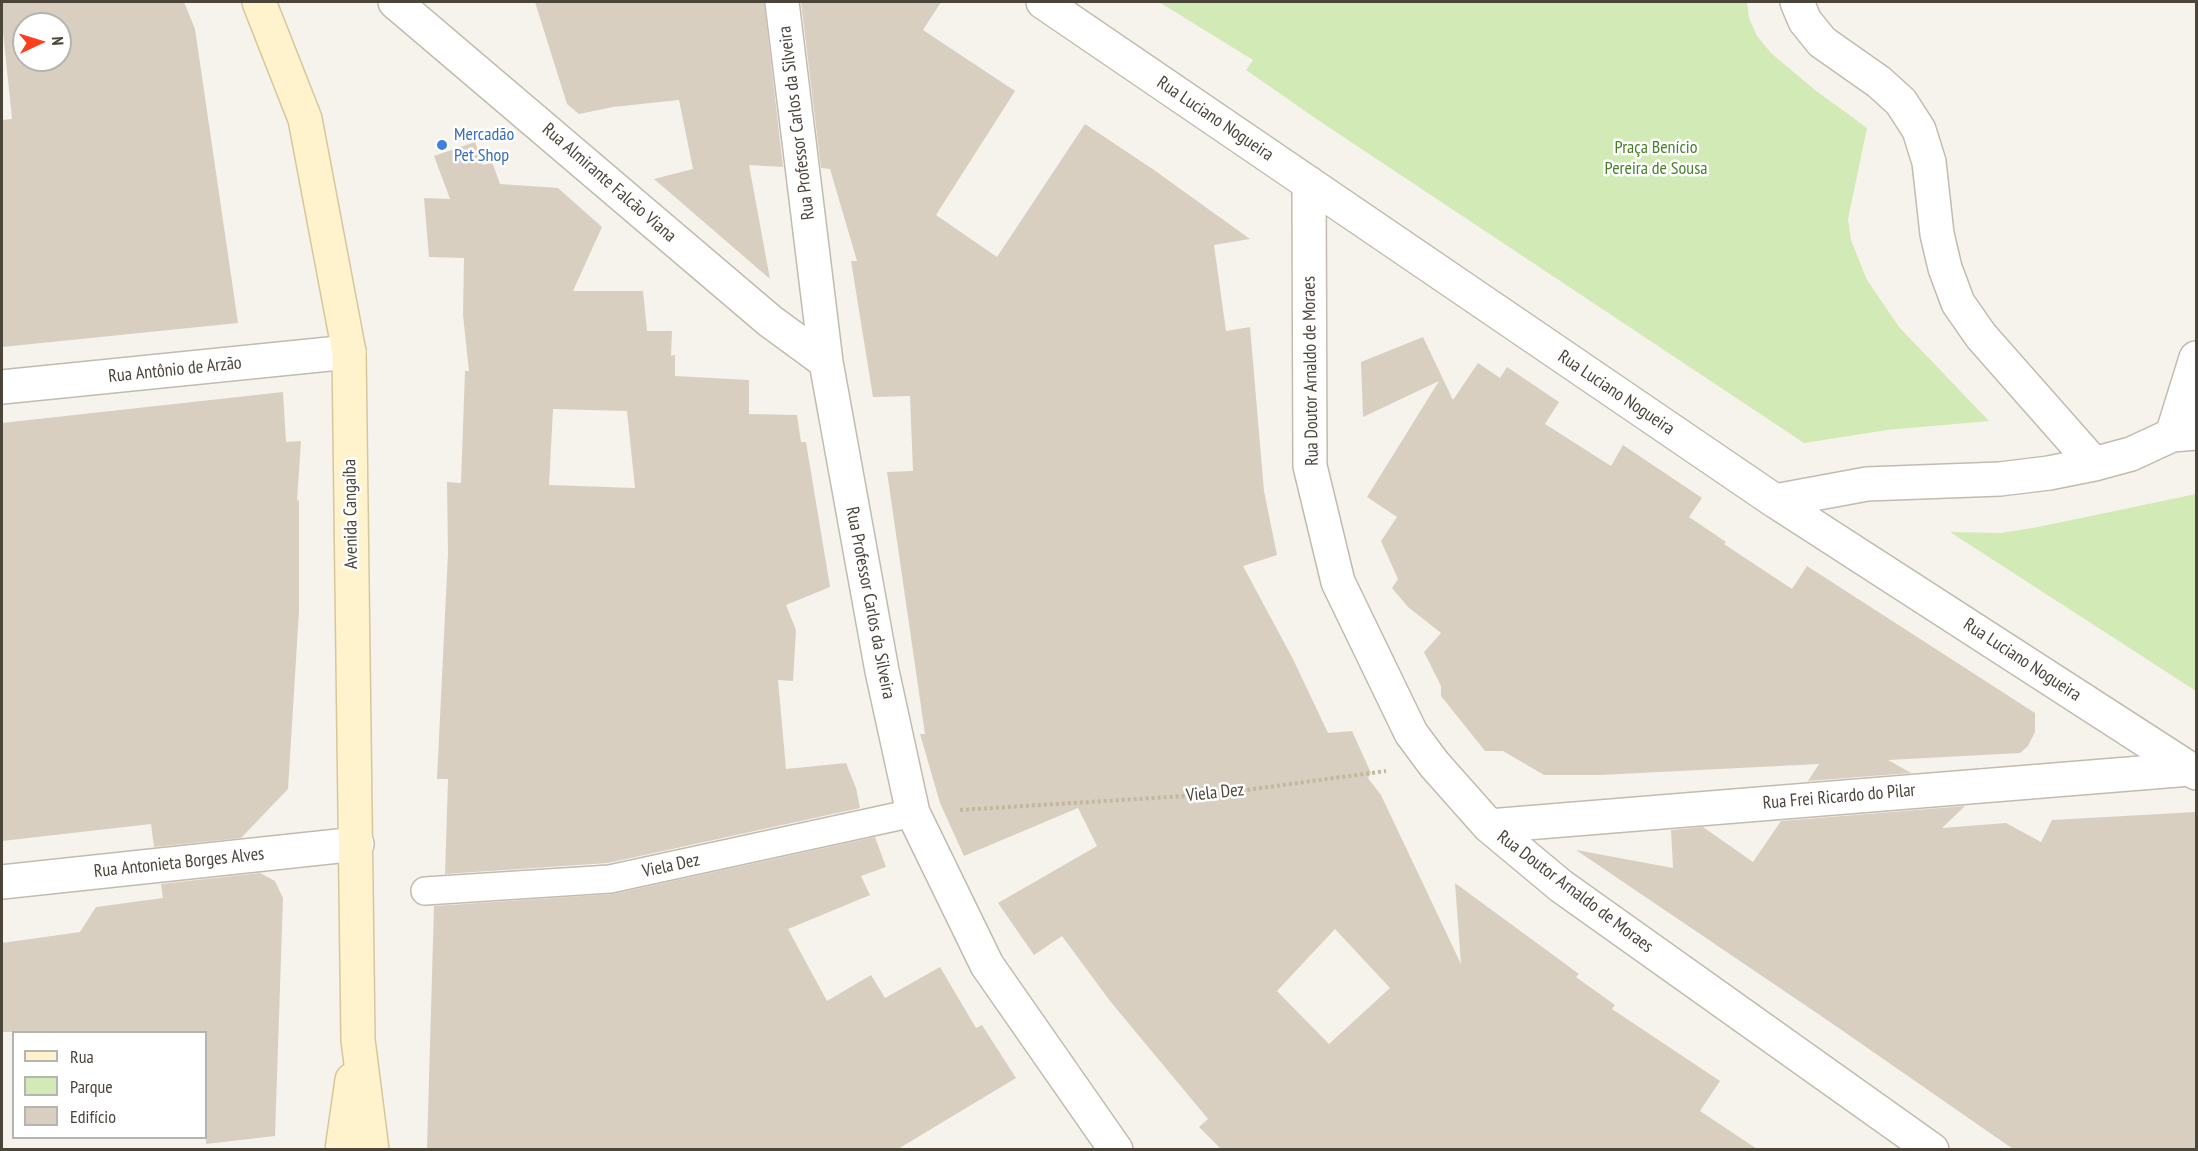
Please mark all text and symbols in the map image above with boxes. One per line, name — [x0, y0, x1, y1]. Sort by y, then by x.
north arrow — [12, 12, 72, 72]
street label: Rua Professor Carlos da Silveira — [774, 25, 820, 221]
text: N — [48, 36, 68, 46]
street label: Rua Luciano Nogueira — [1153, 72, 1277, 166]
street label: Rua Almirante Falcão Viana — [538, 119, 680, 247]
place label: Mercadão Pet Shop — [454, 124, 514, 166]
park label: Praça Benício Pereira de Sousa — [1605, 137, 1707, 180]
marker: Mercadão Pet Shop — [435, 138, 449, 152]
street label: Rua Doutor Arnaldo de Moraes — [1299, 276, 1323, 466]
street label: Rua Luciano Nogueira — [1554, 346, 1678, 440]
street label: Rua Antônio de Arzão — [107, 352, 243, 388]
street label: Avenida Cangaíba — [339, 459, 363, 569]
street label: Rua Professor Carlos da Silveira — [841, 505, 899, 701]
street label: Rua Luciano Nogueira — [1959, 614, 2085, 706]
street label: Viela Dez — [1185, 779, 1245, 807]
street label: Rua Frei Ricardo do Pilar — [1762, 780, 1916, 814]
street label: Rua Doutor Arnaldo de Moraes — [1493, 826, 1657, 958]
street label: Rua Antonieta Borges Alves — [93, 843, 265, 883]
street label: Viela Dez — [640, 849, 702, 883]
legend — [12, 1031, 207, 1139]
text: Rua — [70, 1045, 94, 1068]
text: Parque — [70, 1075, 113, 1098]
text: Edifício — [70, 1105, 116, 1128]

